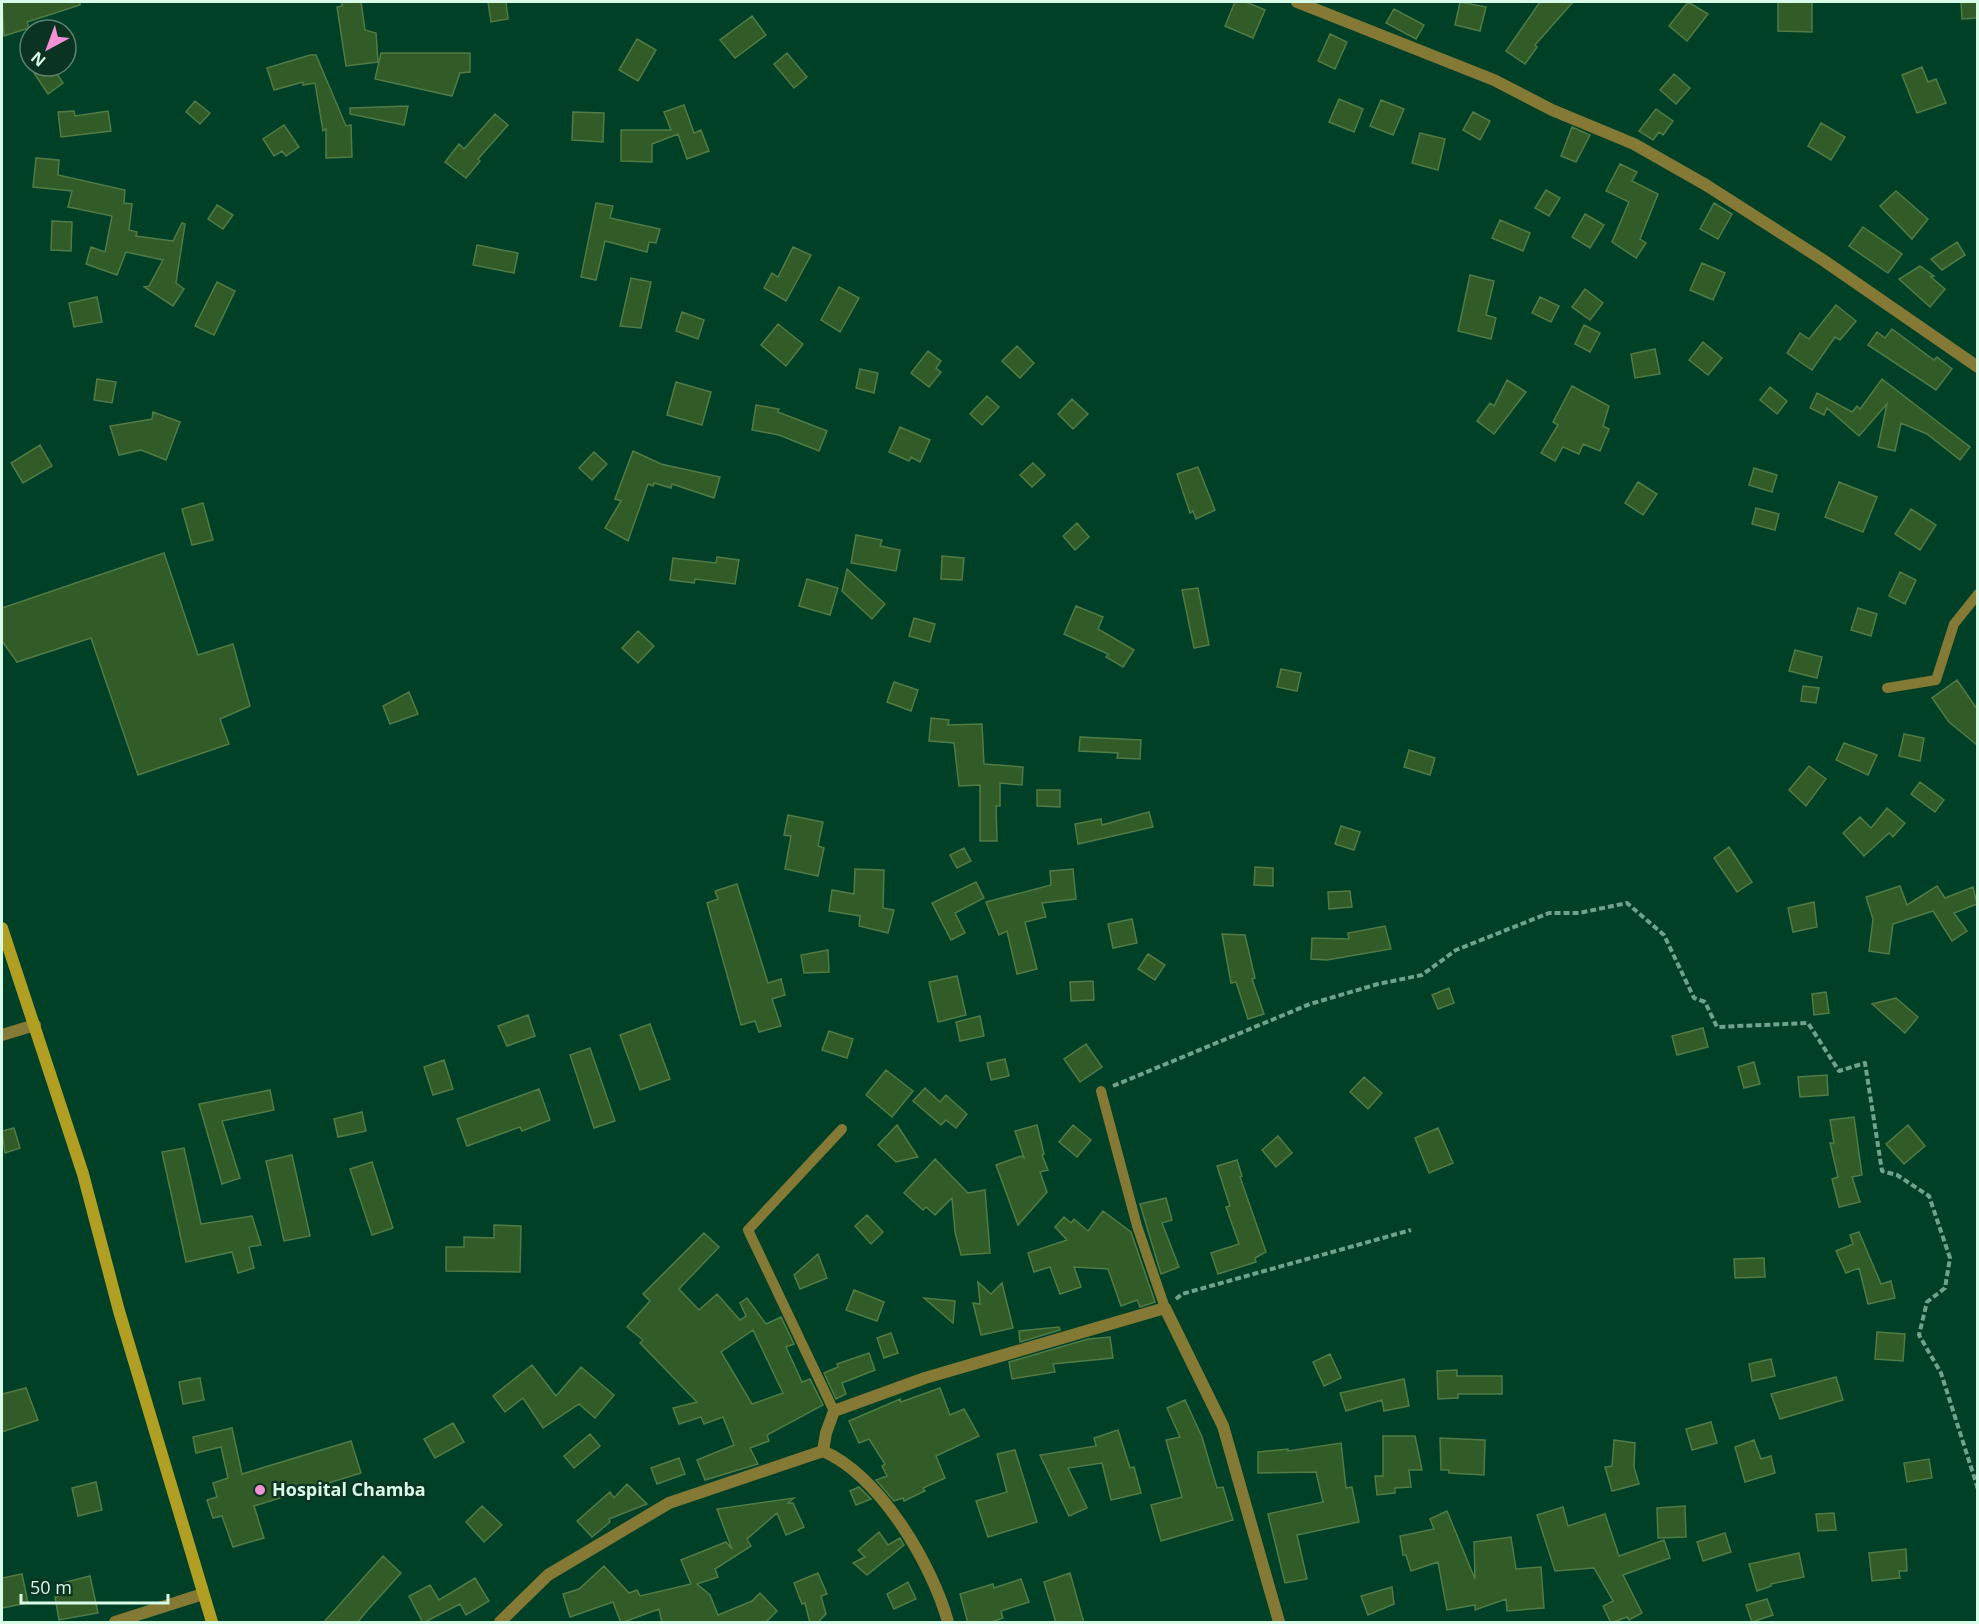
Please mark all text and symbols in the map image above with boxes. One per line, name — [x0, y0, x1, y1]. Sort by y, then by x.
north arrow — [18, 18, 78, 78]
text: N — [26, 47, 50, 72]
place label: Hospital Chamba — [272, 1477, 426, 1501]
marker: Hospital Chamba — [253, 1483, 267, 1497]
scale bar — [21, 1567, 168, 1605]
text: 50 m — [30, 1575, 72, 1599]

